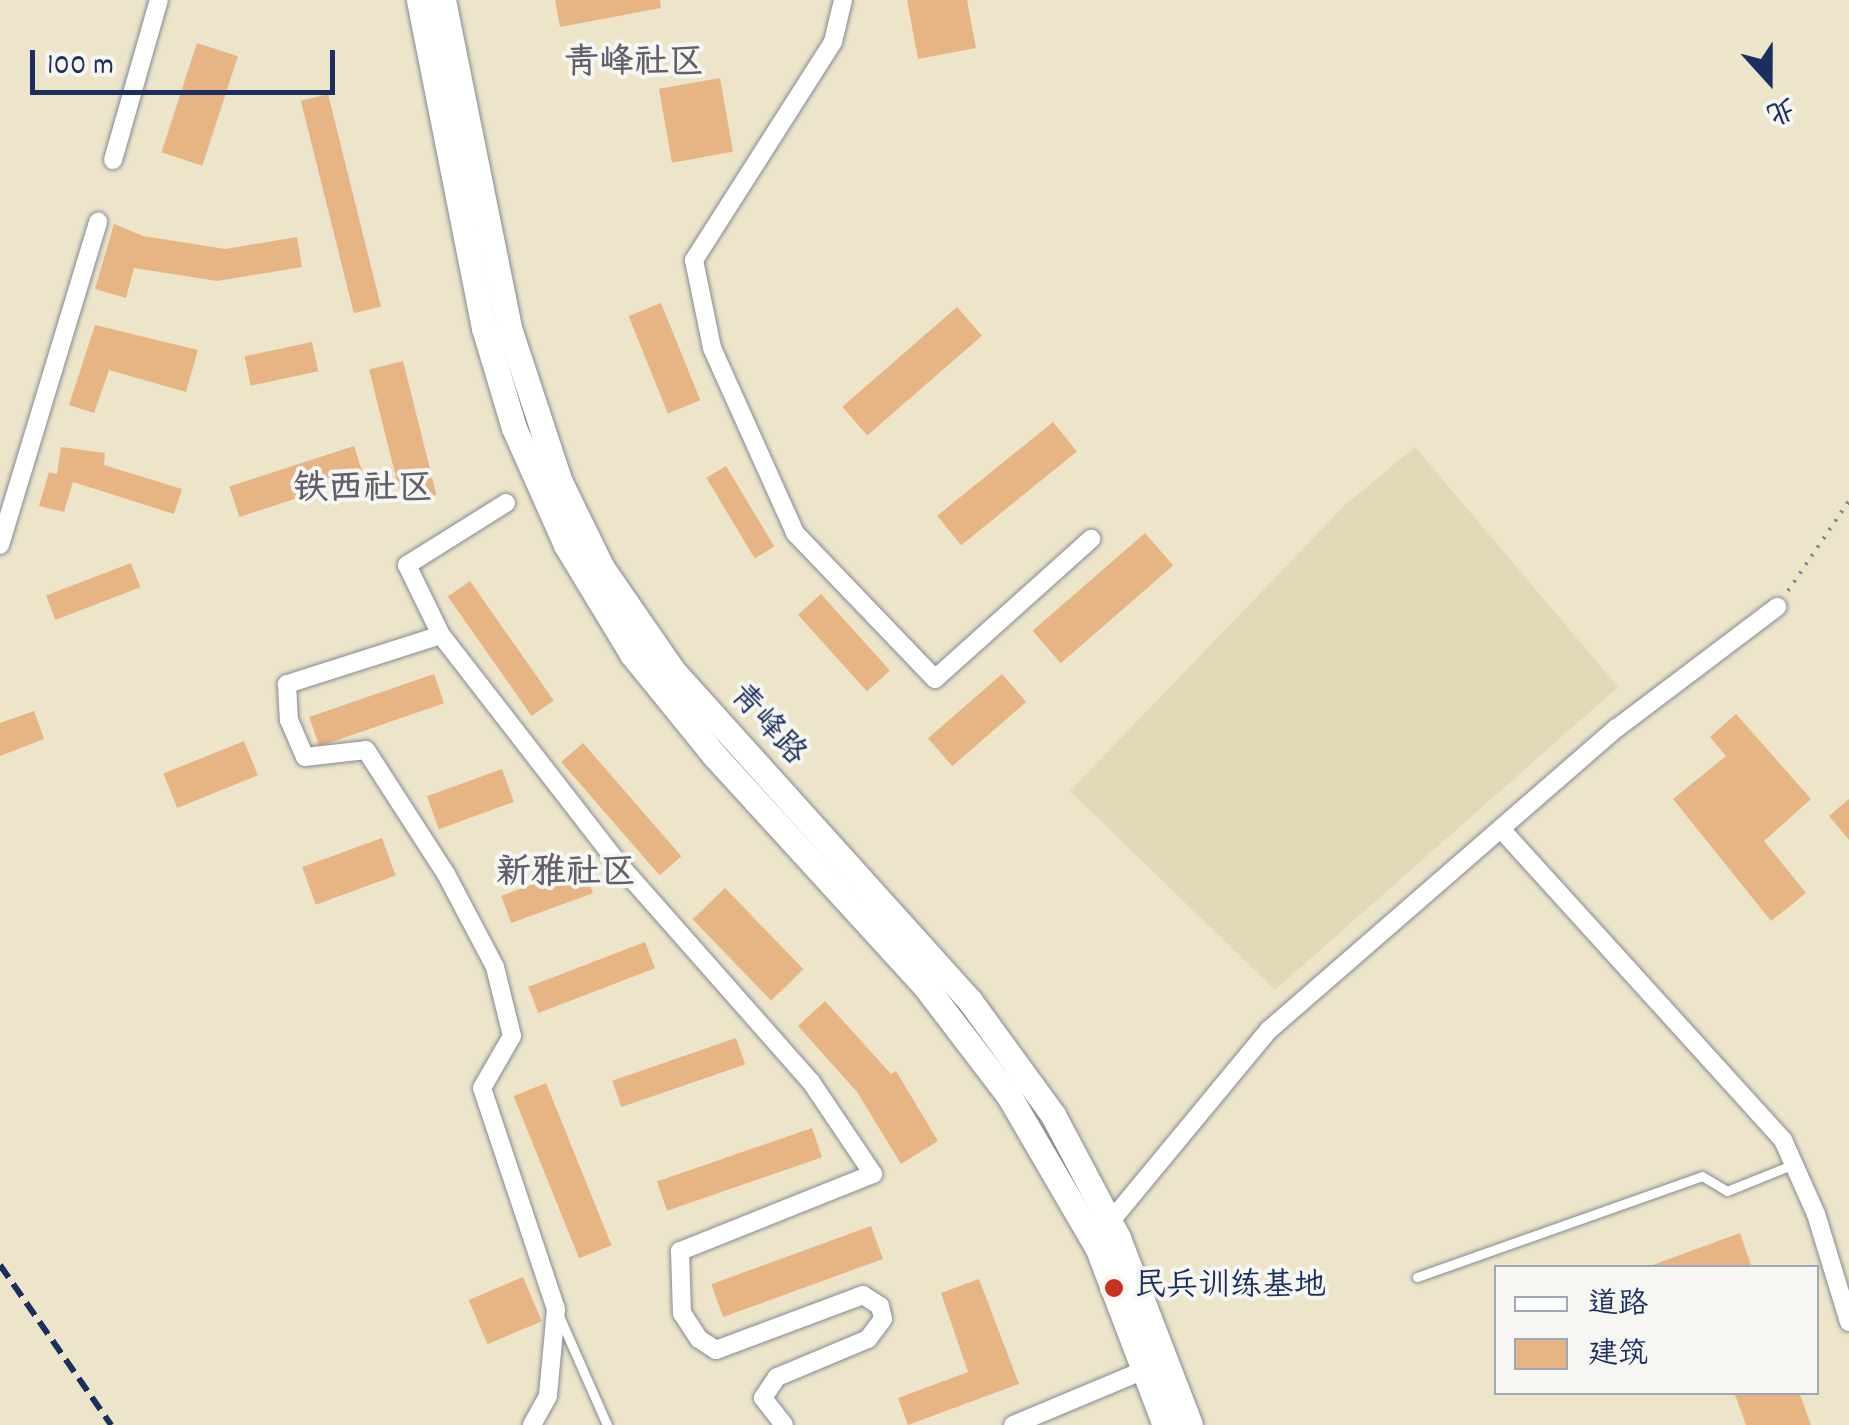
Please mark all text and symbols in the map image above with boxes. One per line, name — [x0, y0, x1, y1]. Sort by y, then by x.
scale bar — [35, 30, 340, 92]
north arrow — [1719, 30, 1819, 130]
district label: 青峰社区 — [564, 44, 704, 86]
text: 100 m — [47, 46, 114, 89]
text: 北 — [1760, 84, 1800, 132]
district label: 铁西社区 — [293, 470, 433, 512]
street label: 青峰路 — [720, 677, 812, 775]
district label: 新雅社区 — [496, 854, 636, 896]
legend — [1494, 1265, 1819, 1395]
place label: 民兵训练基地 — [1134, 1269, 1326, 1307]
marker: 民兵训练基地 — [1103, 1277, 1125, 1299]
text: 道路 — [1588, 1285, 1648, 1328]
text: 建筑 — [1588, 1335, 1648, 1378]

